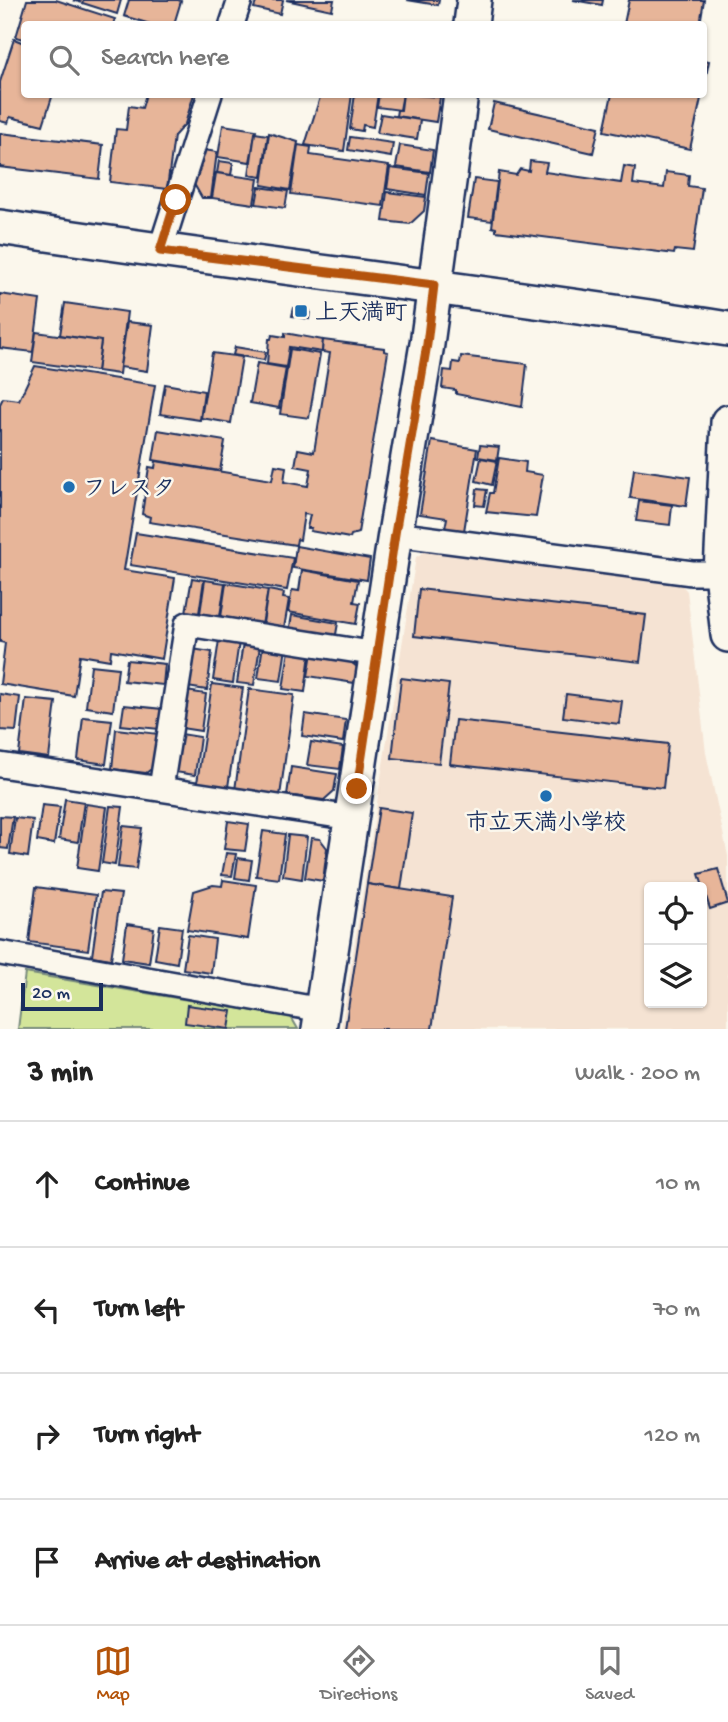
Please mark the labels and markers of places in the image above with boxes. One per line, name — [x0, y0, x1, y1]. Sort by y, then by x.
place label: 上天満町 — [315, 300, 407, 328]
marker: 上天満町 — [293, 303, 309, 319]
place label: フレスタ — [83, 477, 175, 504]
marker: フレスタ — [61, 479, 77, 495]
marker: 市立天満小学校 — [538, 788, 554, 804]
place label: 市立天満小学校 — [466, 810, 627, 838]

